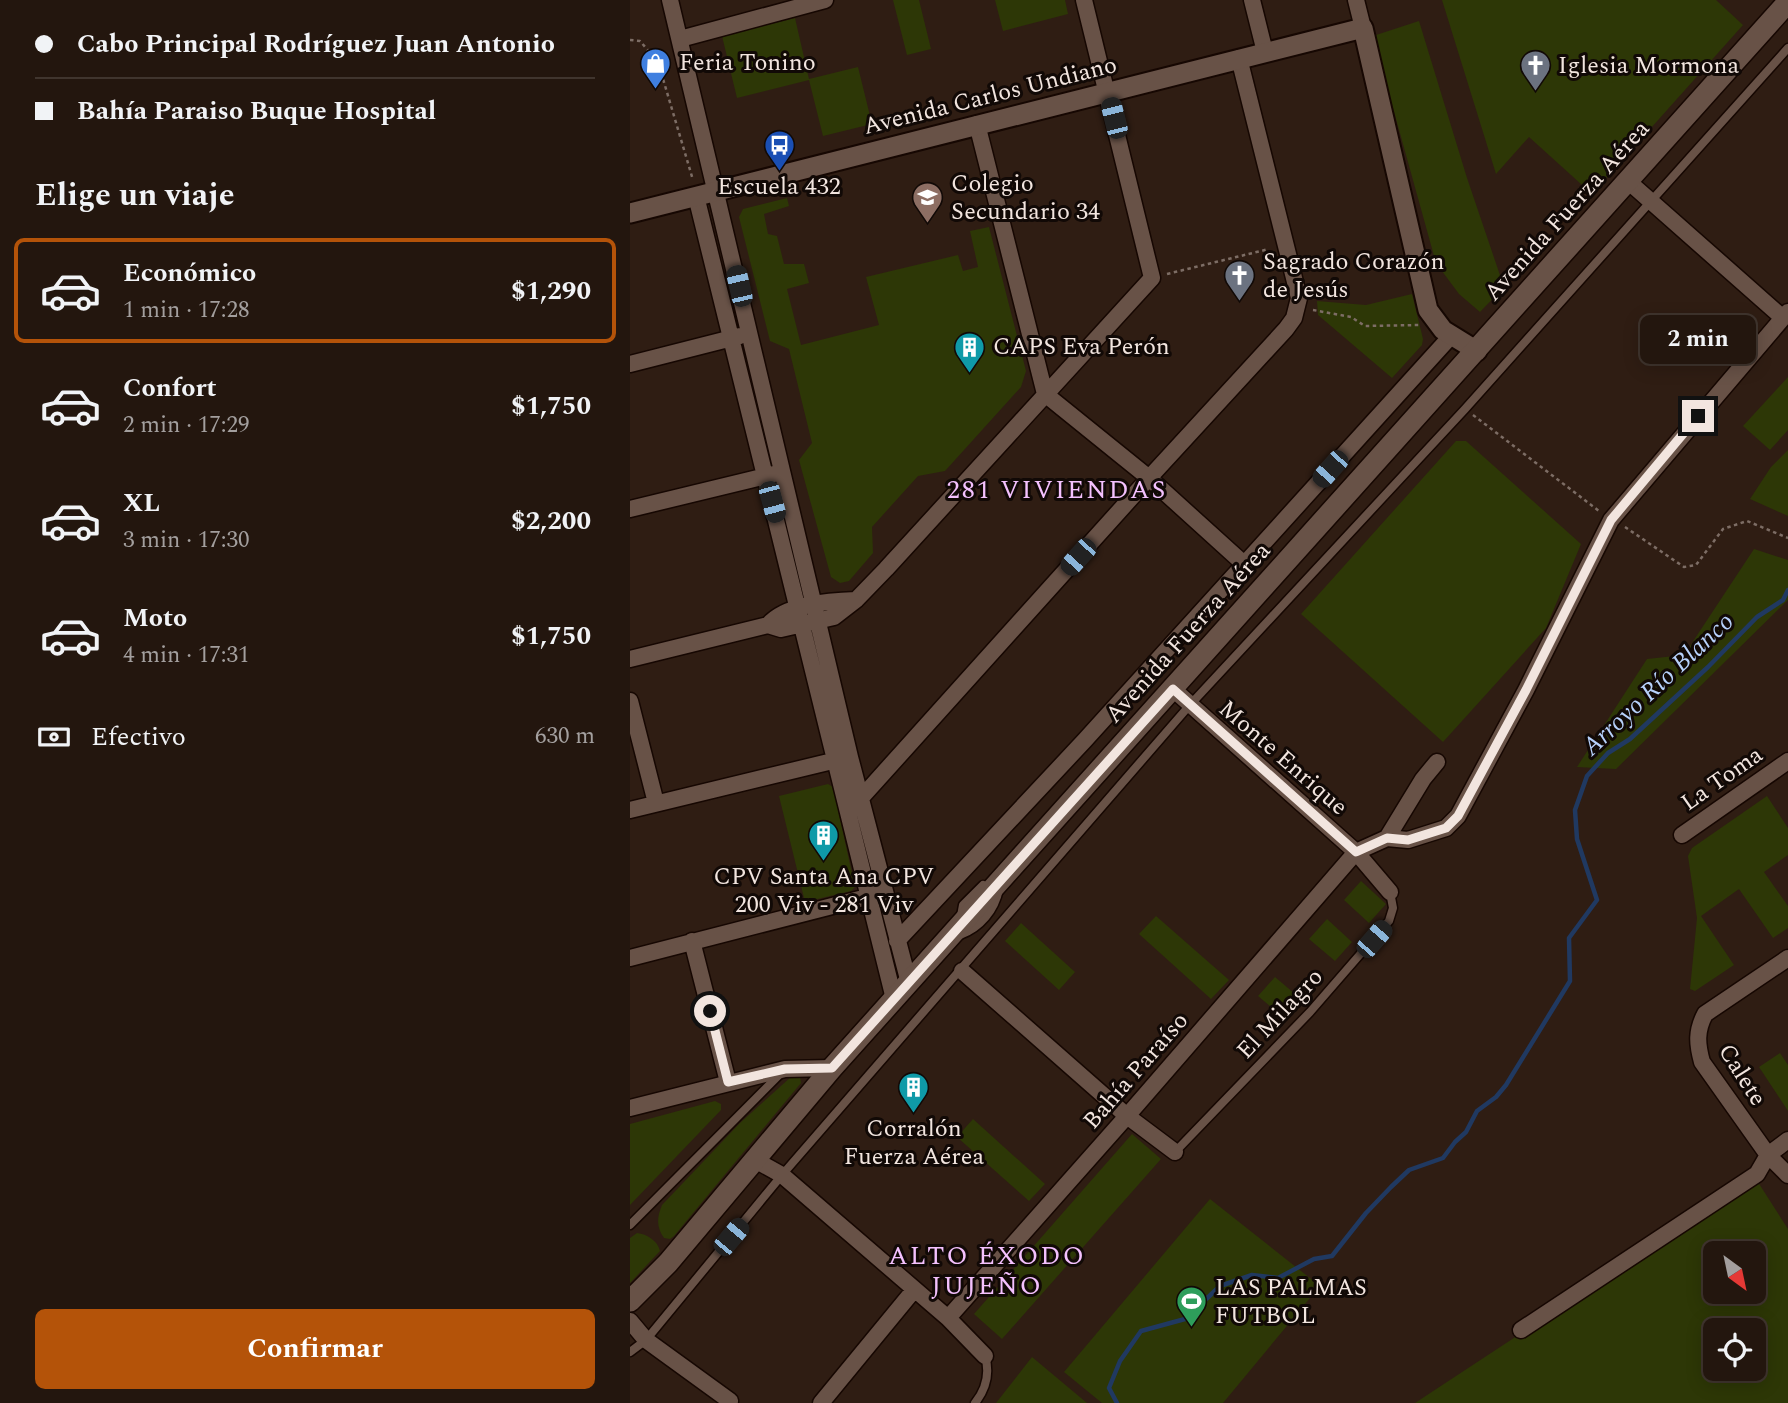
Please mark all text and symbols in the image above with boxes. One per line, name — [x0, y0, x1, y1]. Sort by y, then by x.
text: Cabo Principal Rodríguez Juan Antonio — [77, 24, 555, 64]
place label: Feria Tonino — [679, 45, 816, 81]
shop icon: Feria Tonino — [639, 46, 673, 90]
street label: Avenida Carlos Undiano — [859, 47, 1121, 145]
place label: Iglesia Mormona — [1558, 48, 1739, 84]
church icon: Iglesia Mormona — [1518, 49, 1552, 93]
text: Bahía Paraiso Buque Hospital — [77, 91, 436, 131]
car — [1099, 95, 1130, 141]
street label: Avenida Fuerza Aérea — [1476, 112, 1659, 310]
bus stop icon: Escuela 432 — [762, 128, 796, 172]
place label: Colegio Secundario 34 — [951, 166, 1100, 230]
place label: Escuela 432 — [717, 169, 841, 205]
text: Elige un viaje — [35, 171, 235, 220]
school or university icon: Colegio Secundario 34 — [911, 181, 945, 225]
place label: Sagrado Corazón de Jesús — [1263, 244, 1445, 308]
text: Económico — [123, 253, 256, 293]
icon: car — [39, 259, 102, 322]
church icon: Sagrado Corazón de Jesús — [1223, 259, 1257, 303]
car — [725, 263, 754, 309]
text: $1,290 — [511, 271, 591, 311]
text: 1 min · 17:28 — [123, 293, 250, 328]
callout: 2 min — [1640, 314, 1756, 364]
text: 2 min — [1667, 322, 1729, 357]
place label: CAPS Eva Perón — [993, 329, 1170, 365]
building icon: CAPS Eva Perón — [953, 330, 987, 374]
text: Confort — [123, 368, 217, 408]
icon: car — [39, 374, 102, 437]
text: $1,750 — [511, 386, 591, 426]
route end — [1682, 400, 1714, 432]
text: 2 min · 17:29 — [123, 408, 250, 443]
car — [1309, 446, 1352, 492]
district label: 281 VIVIENDAS — [947, 470, 1167, 510]
car — [757, 479, 788, 525]
text: XL — [123, 483, 160, 523]
icon: car — [39, 489, 102, 552]
text: $2,200 — [511, 501, 591, 541]
text: 3 min · 17:30 — [123, 523, 250, 558]
car — [1057, 534, 1100, 580]
street label: Avenida Fuerza Aérea — [1097, 534, 1280, 732]
text: Moto — [123, 598, 187, 638]
water label: Arroyo Río Blanco — [1572, 602, 1743, 766]
icon: car — [39, 604, 102, 667]
text: $1,750 — [511, 616, 591, 656]
text: 4 min · 17:31 — [123, 638, 250, 673]
street label: Monte Enrique — [1210, 692, 1356, 824]
text: Efectivo — [91, 717, 186, 757]
icon: cash — [35, 718, 73, 756]
text: 630 m — [535, 719, 595, 754]
street label: La Toma — [1674, 737, 1771, 820]
building icon: CPV Santa Ana CPV 200 Viv - 281 Viv — [807, 818, 841, 862]
place label: CPV Santa Ana CPV 200 Viv - 281 Viv — [714, 859, 934, 923]
car — [1353, 916, 1396, 962]
street label: El Milagro — [1228, 960, 1332, 1068]
route start — [694, 995, 726, 1027]
street label: Bahía Paraíso — [1075, 1004, 1197, 1138]
street label: Calete — [1709, 1037, 1775, 1113]
building icon: Corralón Fuerza Aérea — [897, 1070, 931, 1114]
place label: Corralón Fuerza Aérea — [844, 1111, 985, 1175]
car — [710, 1214, 753, 1260]
district label: ALTO ÉXODO JUJEÑO — [888, 1236, 1086, 1306]
north arrow — [1703, 1241, 1766, 1304]
map controls — [1703, 1241, 1766, 1381]
place label: LAS PALMAS FUTBOL — [1215, 1270, 1367, 1334]
sports icon: LAS PALMAS FUTBOL — [1175, 1285, 1209, 1329]
button: Confirmar — [35, 1309, 595, 1389]
button: locate — [1703, 1318, 1766, 1381]

